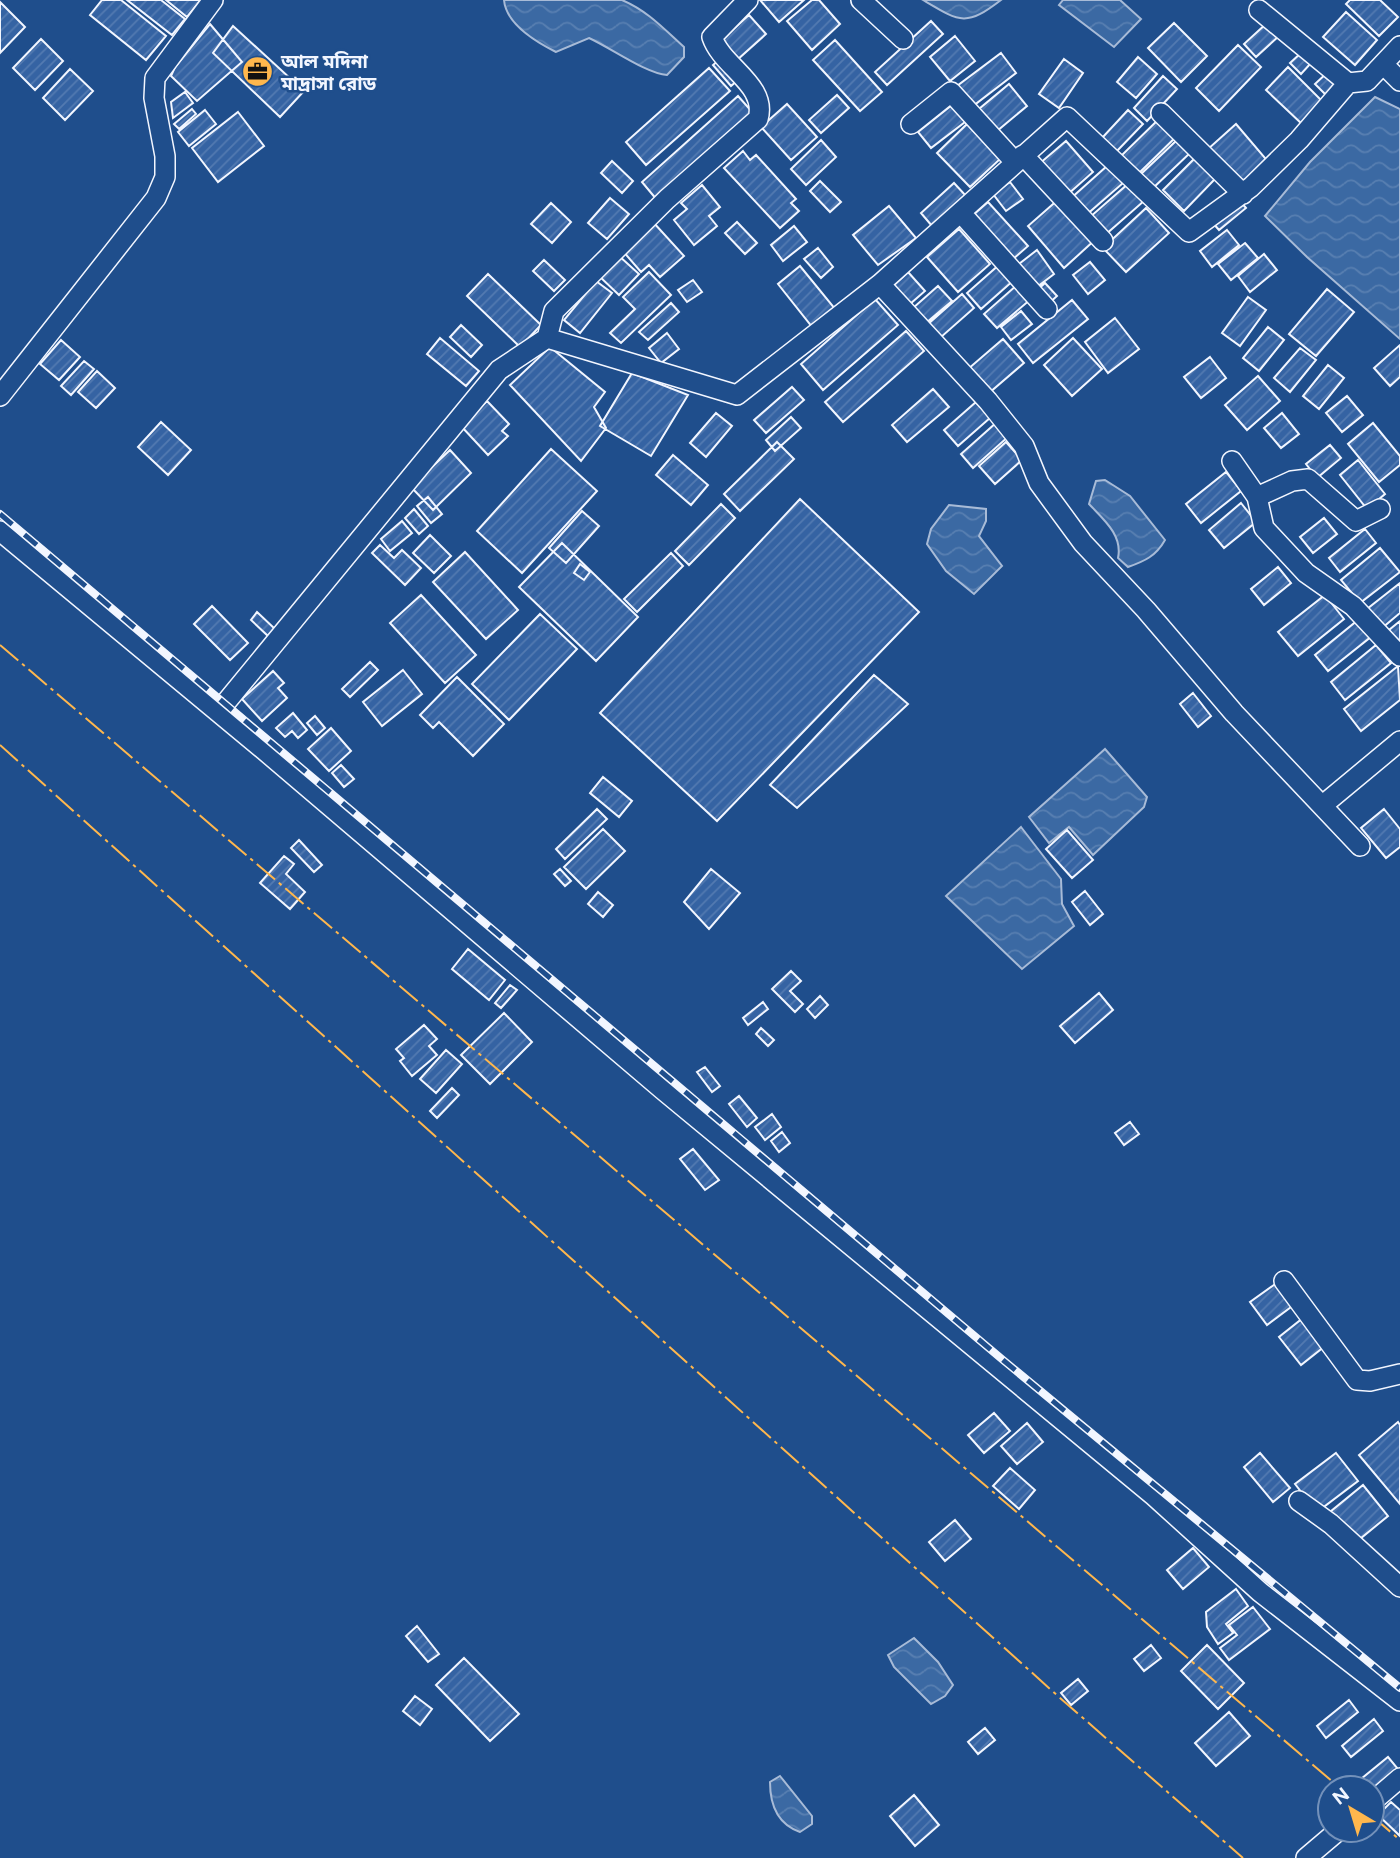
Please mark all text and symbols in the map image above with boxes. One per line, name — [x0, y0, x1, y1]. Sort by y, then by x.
place label: আল মদিনা মাদ্রাসা রোড — [280, 50, 377, 95]
office icon: আল মদিনা মাদ্রাসা রোড — [241, 55, 275, 89]
north arrow — [1316, 1774, 1386, 1844]
text: N — [1328, 1782, 1354, 1810]

